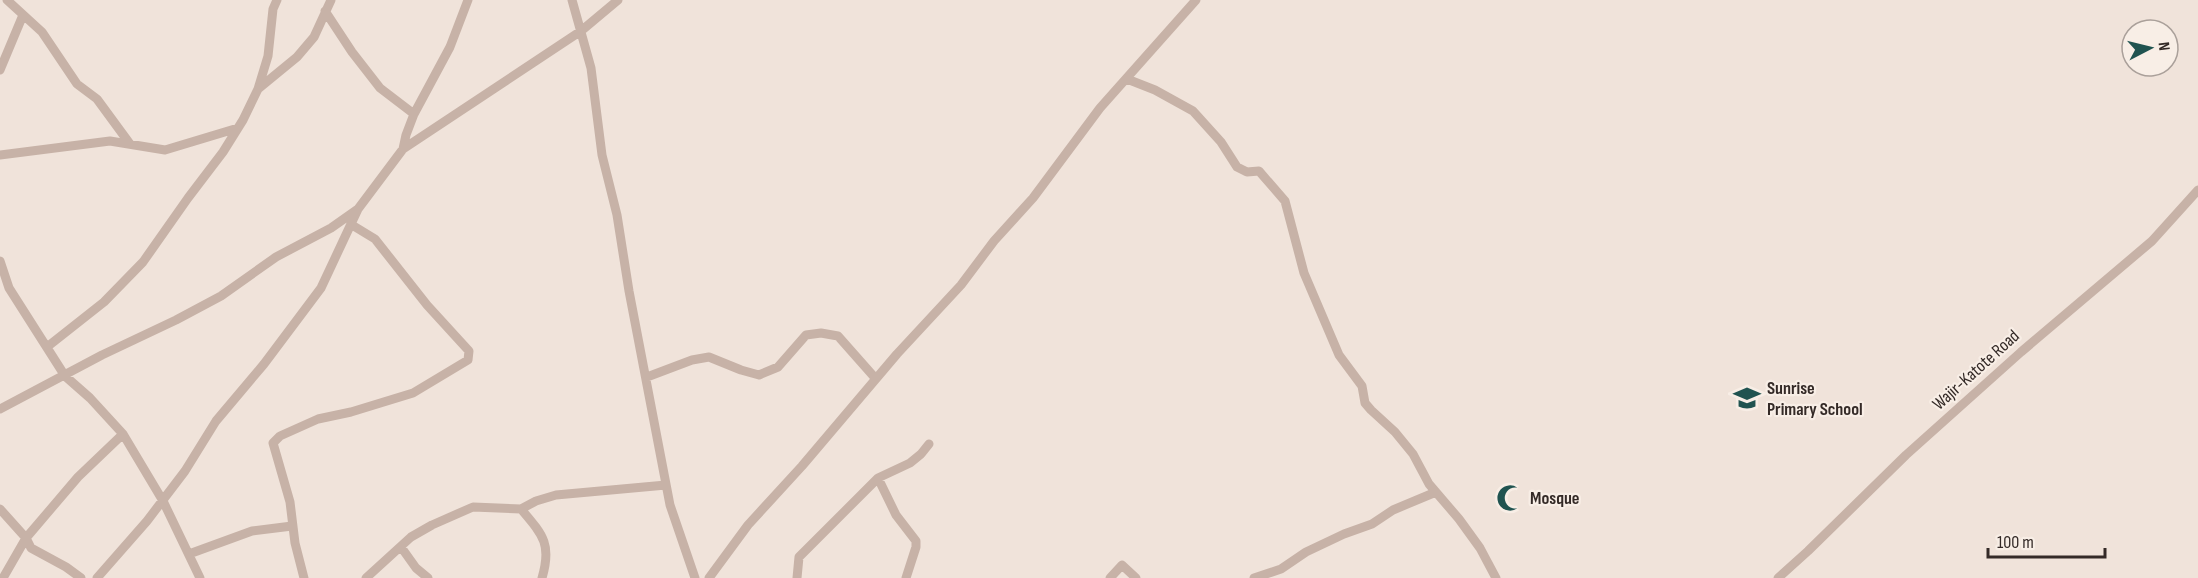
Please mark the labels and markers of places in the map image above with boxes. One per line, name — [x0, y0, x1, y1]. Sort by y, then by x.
place label: Sunrise Primary School — [1767, 378, 1863, 420]
school or university icon: Sunrise Primary School — [1732, 383, 1762, 413]
mosque icon: Mosque — [1495, 483, 1525, 513]
place label: Mosque — [1530, 488, 1580, 509]

